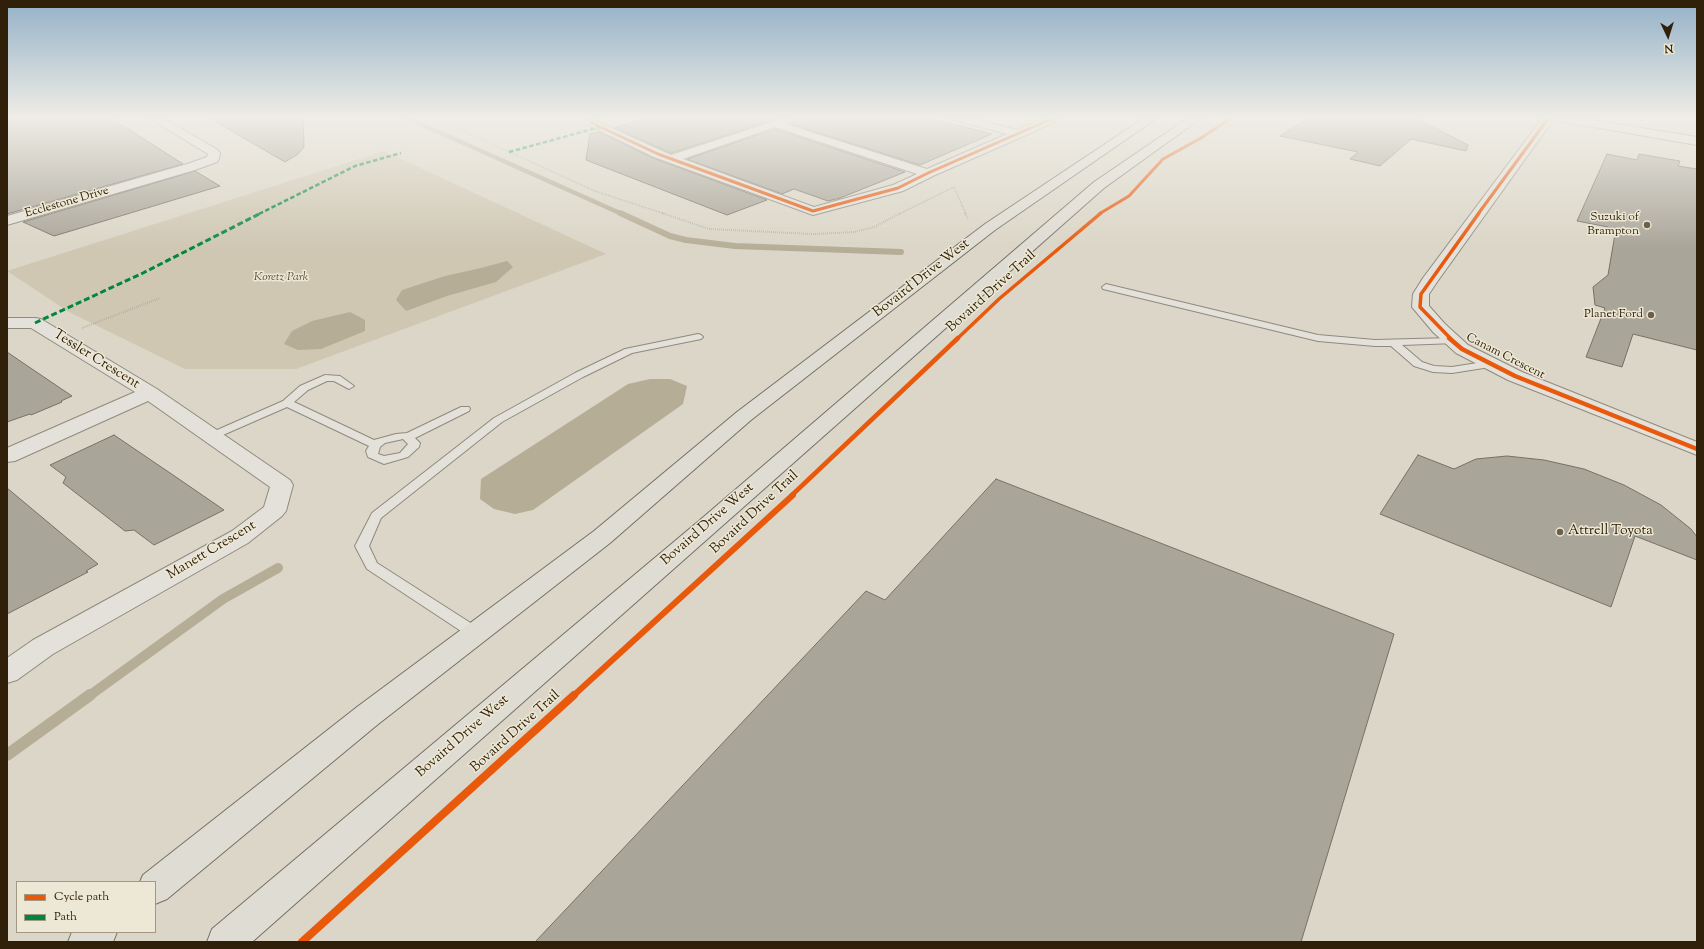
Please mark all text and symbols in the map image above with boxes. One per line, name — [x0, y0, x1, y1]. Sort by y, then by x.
north arrow — [1648, 16, 1688, 56]
text: N — [1664, 40, 1674, 56]
street label: Ecclestone Drive — [24, 184, 110, 222]
place label: Suzuki of Brampton — [1587, 211, 1639, 239]
marker: Suzuki of Brampton — [1642, 220, 1652, 230]
street label: Bovaird Drive West — [871, 236, 973, 322]
street label: Bovaird Drive Trail — [944, 247, 1040, 337]
park label: Koretz Park — [254, 271, 308, 285]
place label: Planet Ford — [1584, 308, 1643, 322]
marker: Planet Ford — [1646, 310, 1656, 320]
street label: Tessler Crescent — [50, 327, 142, 393]
street label: Canam Crescent — [1463, 331, 1547, 383]
street label: Bovaird Drive Trail — [707, 468, 803, 558]
street label: Bovaird Drive West — [658, 480, 758, 570]
street label: Manett Crescent — [165, 518, 259, 584]
place label: Attrell Toyota — [1568, 524, 1653, 540]
marker: Attrell Toyota — [1555, 527, 1565, 537]
street label: Bovaird Drive Trail — [468, 687, 564, 777]
street label: Bovaird Drive West — [413, 692, 513, 782]
legend — [16, 881, 156, 933]
text: Cycle path — [54, 888, 109, 906]
text: Path — [54, 908, 77, 926]

